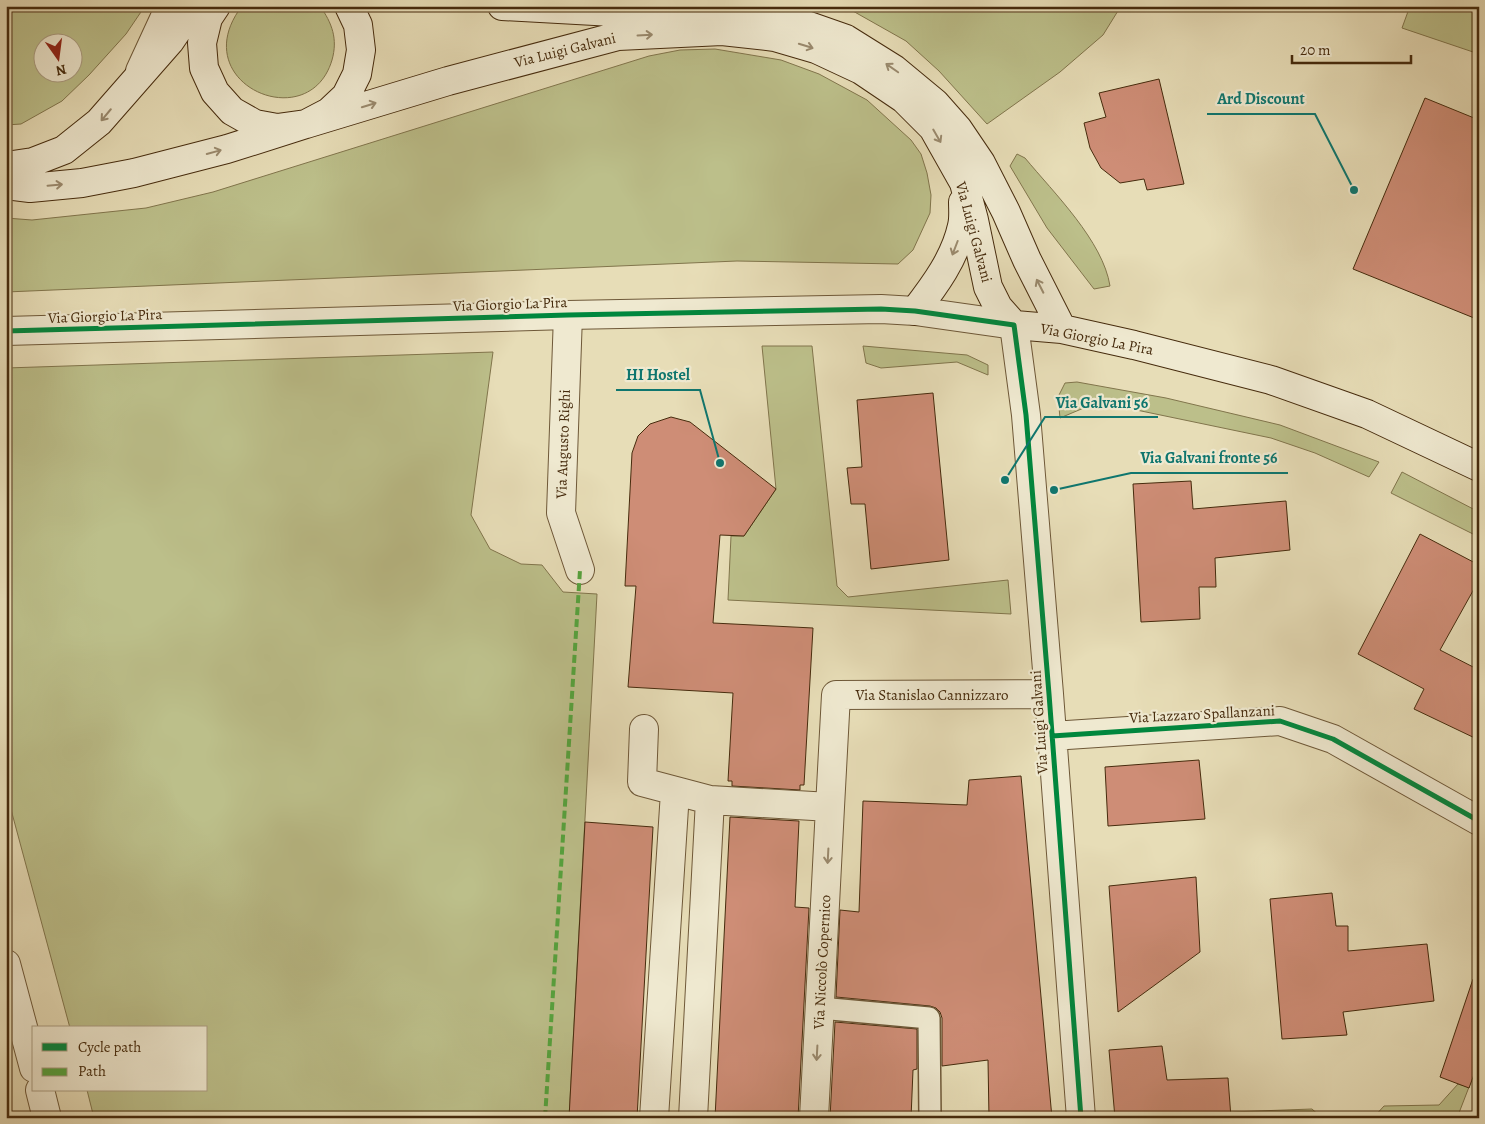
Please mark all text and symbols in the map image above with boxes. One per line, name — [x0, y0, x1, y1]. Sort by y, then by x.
street label: Via Luigi Galvani — [511, 28, 618, 73]
one-way arrow — [637, 30, 653, 39]
north arrow — [32, 32, 82, 82]
scale bar — [1292, 32, 1411, 64]
text: 20 m — [1300, 40, 1331, 60]
one-way arrow — [797, 42, 813, 52]
text: N — [54, 60, 68, 81]
one-way arrow — [885, 63, 899, 73]
callout: Ard Discount — [1207, 83, 1315, 114]
text: Ard Discount — [1216, 88, 1306, 110]
one-way arrow — [361, 99, 377, 109]
one-way arrow — [100, 108, 111, 121]
one-way arrow — [933, 129, 943, 143]
one-way arrow — [205, 147, 221, 156]
street label: Via Luigi Galvani — [951, 178, 997, 285]
one-way arrow — [47, 180, 63, 190]
one-way arrow — [949, 240, 959, 255]
one-way arrow — [1035, 279, 1044, 294]
street label: Via Giorgio La Pira — [451, 292, 568, 316]
street label: Via Giorgio La Pira — [46, 304, 163, 328]
street label: Via Giorgio La Pira — [1038, 318, 1155, 360]
callout: HI Hostel — [616, 359, 700, 390]
text: HI Hostel — [626, 364, 691, 386]
callout: Via Galvani 56 — [1045, 386, 1158, 417]
street label: Via Augusto Righi — [551, 389, 575, 500]
text: Via Galvani 56 — [1055, 392, 1149, 414]
callout: Via Galvani fronte 56 — [1131, 442, 1288, 473]
text: Via Galvani fronte 56 — [1140, 447, 1278, 469]
street label: Via Luigi Galvani — [1025, 670, 1053, 775]
street label: Via Stanislao Cannizzaro — [854, 685, 1009, 705]
street label: Via Lazzaro Spallanzani — [1128, 700, 1275, 728]
one-way arrow — [823, 847, 832, 863]
street label: Via Niccolò Copernico — [808, 894, 836, 1031]
legend — [32, 1026, 208, 1092]
text: Cycle path — [78, 1037, 141, 1057]
one-way arrow — [813, 1045, 822, 1061]
text: Path — [78, 1061, 106, 1081]

